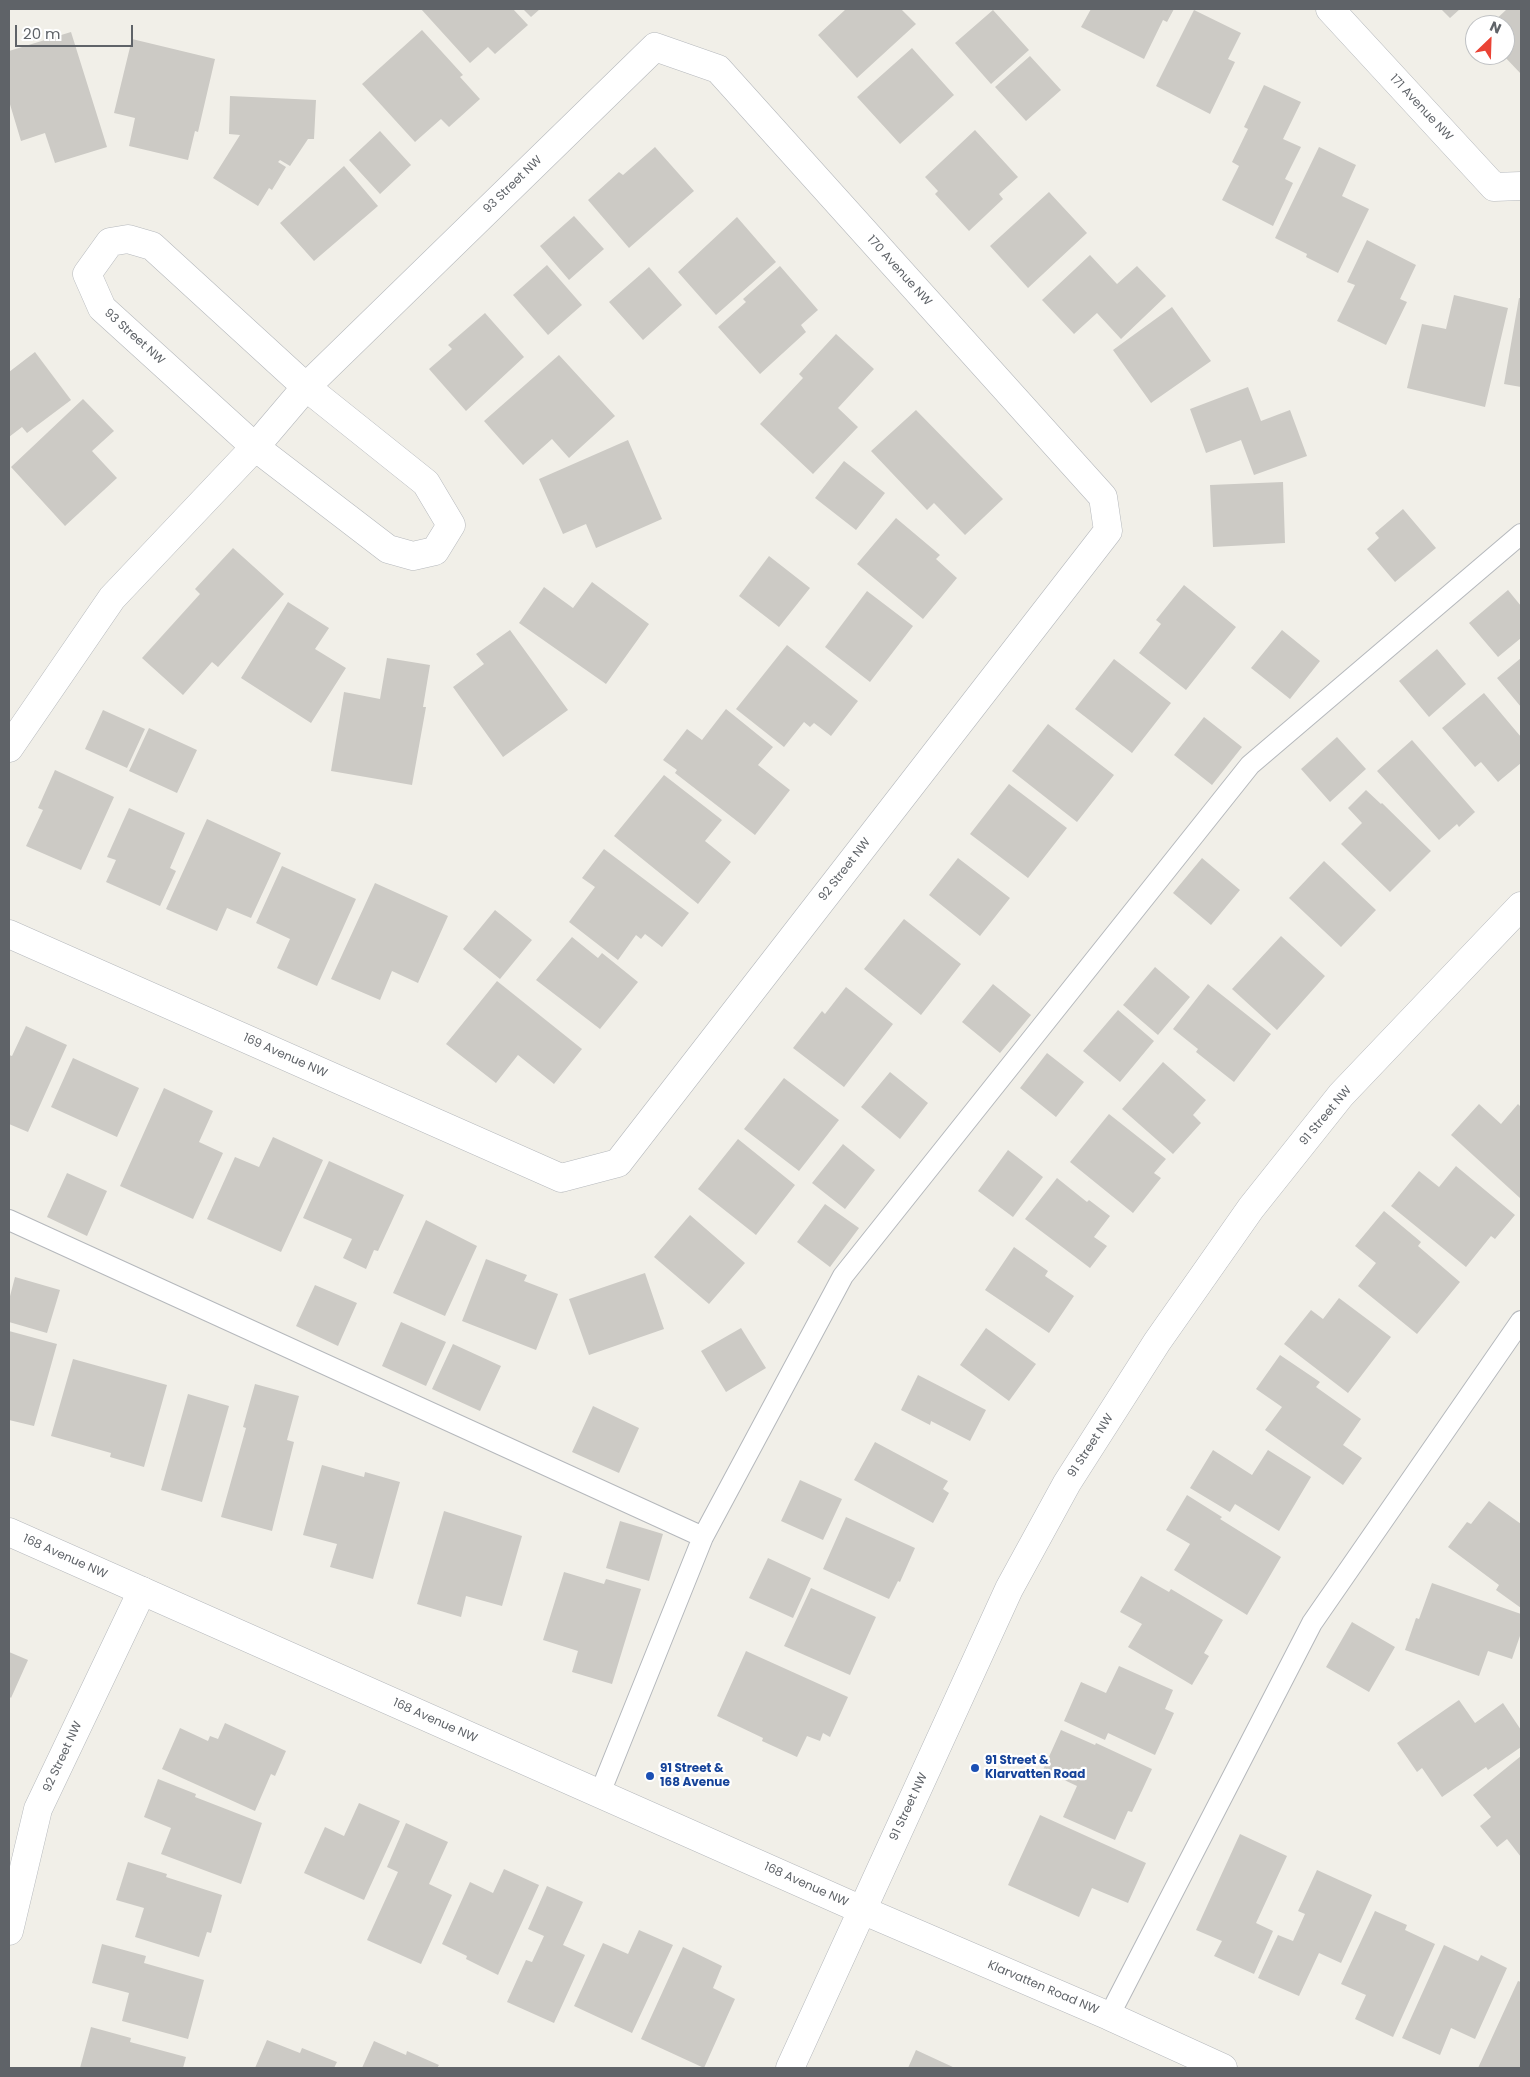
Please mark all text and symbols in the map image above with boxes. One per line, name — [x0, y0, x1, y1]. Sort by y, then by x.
scale bar — [18, 15, 135, 47]
north arrow — [1465, 15, 1515, 65]
text: N — [1487, 16, 1505, 38]
text: 20 m — [23, 23, 61, 44]
street label: 171 Avenue NW — [1386, 72, 1456, 144]
street label: 93 Street NW — [481, 153, 545, 217]
street label: 170 Avenue NW — [864, 233, 934, 309]
street label: 93 Street NW — [101, 306, 167, 368]
street label: 92 Street NW — [816, 836, 874, 904]
street label: 169 Avenue NW — [241, 1031, 329, 1081]
street label: 91 Street NW — [1297, 1083, 1355, 1149]
street label: 91 Street NW — [1065, 1411, 1117, 1481]
street label: 168 Avenue NW — [21, 1532, 109, 1582]
street label: 168 Avenue NW — [391, 1696, 479, 1746]
street label: 92 Street NW — [40, 1719, 86, 1795]
place label: 91 Street & Klarvatten Road — [985, 1754, 1085, 1782]
place label: 91 Street & 168 Avenue — [660, 1762, 730, 1790]
marker: 91 Street & Klarvatten Road — [969, 1762, 981, 1774]
marker: 91 Street & 168 Avenue — [644, 1770, 656, 1782]
street label: 91 Street NW — [887, 1771, 931, 1843]
street label: 168 Avenue NW — [762, 1860, 850, 1910]
street label: Klarvatten Road NW — [985, 1958, 1101, 2018]

